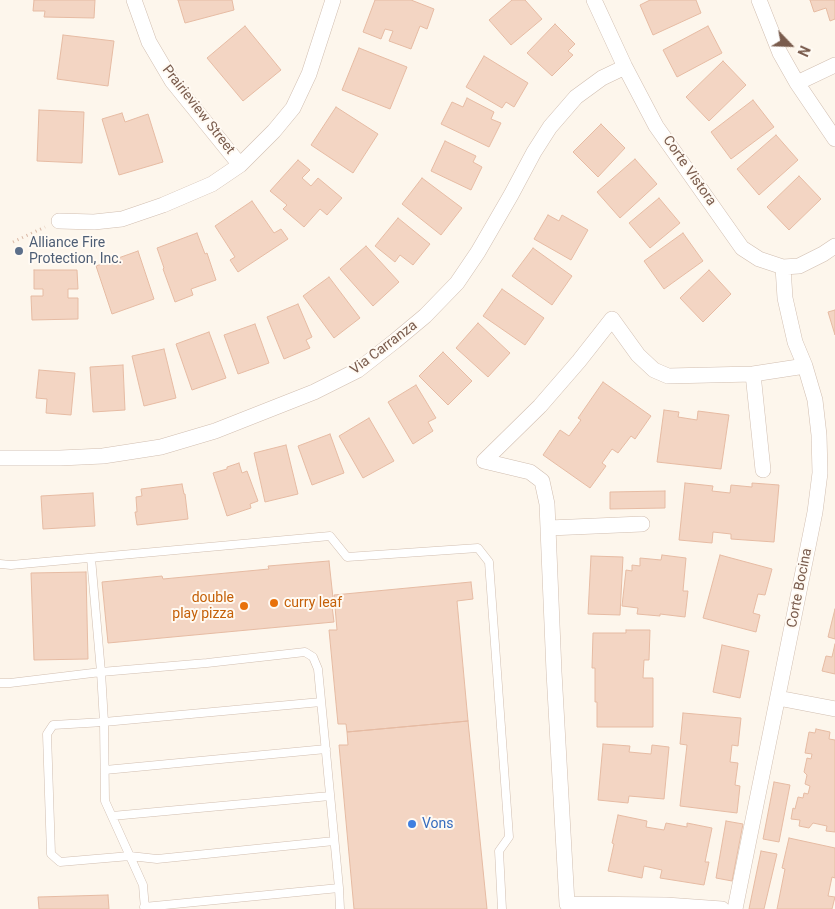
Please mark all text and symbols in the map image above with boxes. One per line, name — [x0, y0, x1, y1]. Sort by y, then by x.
north arrow — [765, 20, 815, 70]
text: N — [794, 43, 813, 59]
street label: Prairieview Street — [158, 62, 238, 158]
street label: Corte Vistora — [659, 133, 719, 209]
place label: Alliance Fire Protection, Inc. — [29, 235, 122, 268]
marker: Alliance Fire Protection, Inc. — [13, 245, 25, 257]
street label: Via Carranza — [347, 317, 421, 379]
street label: Corte Bocina — [784, 547, 816, 629]
place label: double play pizza — [172, 590, 234, 622]
place label: curry leaf — [284, 595, 342, 611]
marker: curry leaf — [268, 597, 280, 609]
marker: double play pizza — [238, 600, 250, 612]
place label: Vons — [422, 816, 454, 832]
marker: Vons — [406, 818, 418, 830]

